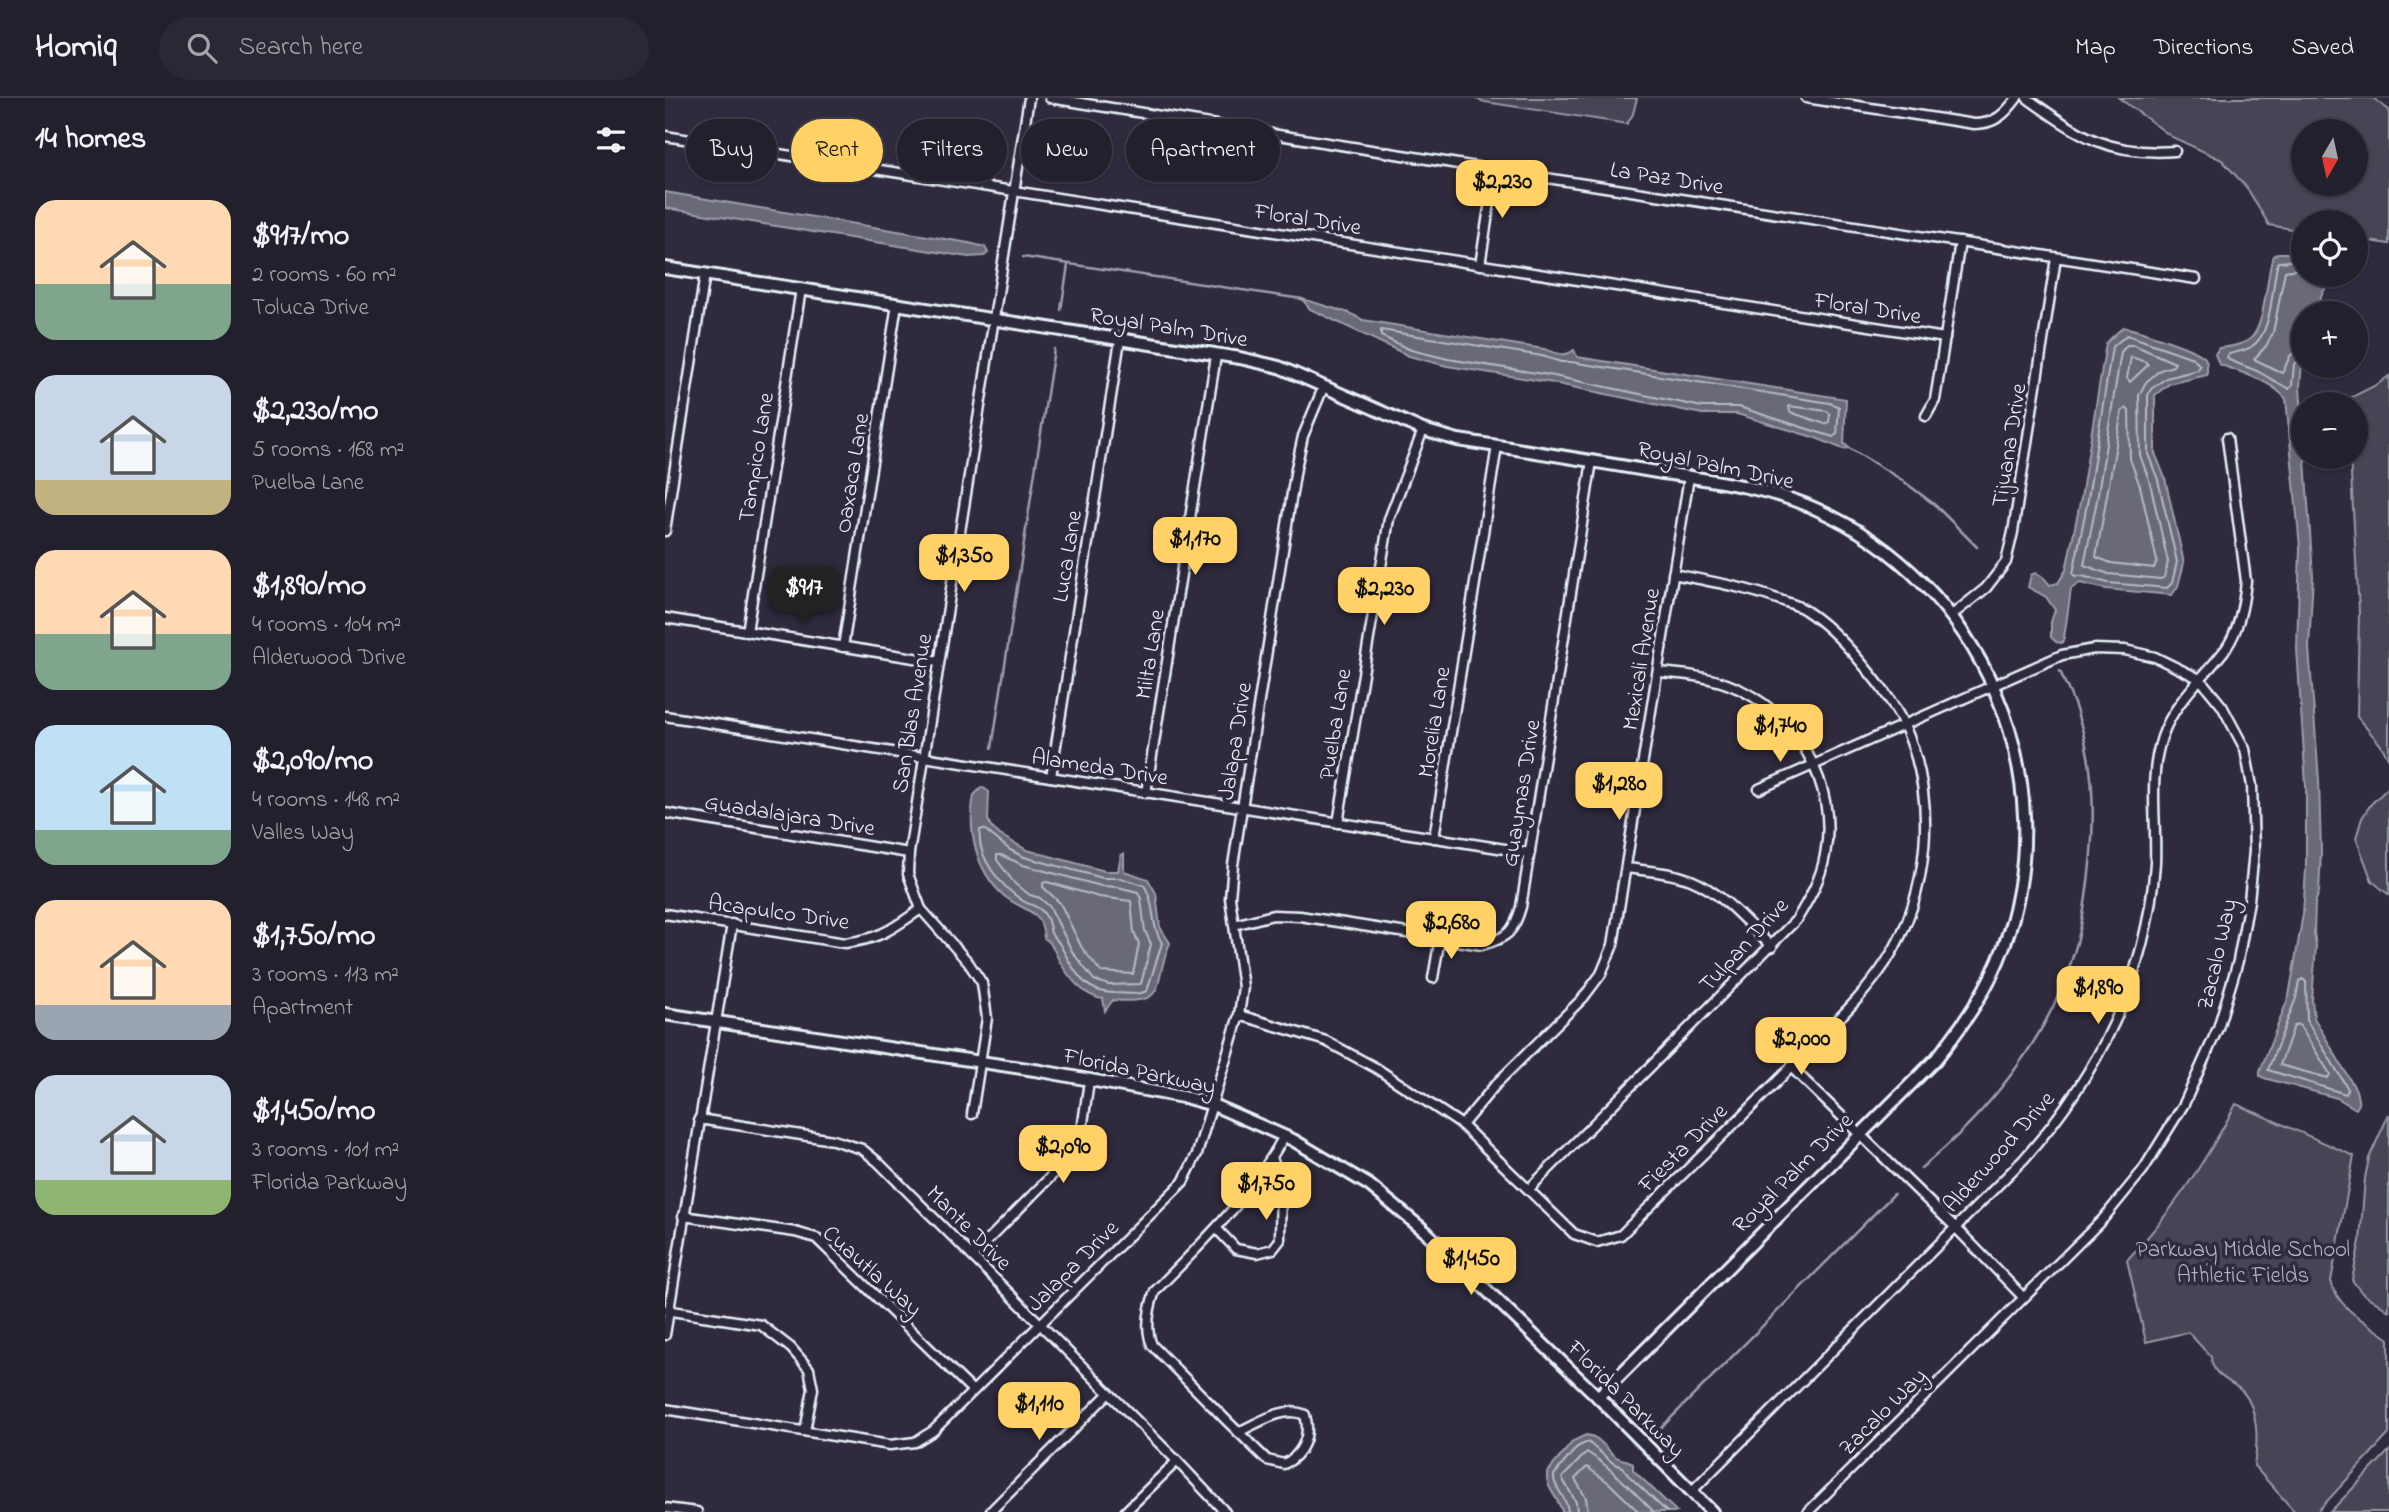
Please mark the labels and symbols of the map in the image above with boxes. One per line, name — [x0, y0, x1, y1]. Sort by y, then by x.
north arrow — [2291, 119, 2368, 196]
street label: La Paz Drive — [1608, 154, 1726, 205]
pin: $2,230 — [1445, 160, 1559, 220]
street label: Floral Drive — [1251, 196, 1364, 245]
street label: Floral Drive — [1811, 285, 1924, 334]
street label: Royal Palm Drive — [1087, 300, 1251, 359]
street label: Tijuana Drive — [1984, 380, 2037, 510]
street label: Tampico Lane — [731, 390, 784, 524]
street label: Oaxaca Lane — [828, 410, 879, 536]
street label: Royal Palm Drive — [1634, 434, 1798, 501]
street label: Luca Lane — [1045, 507, 1092, 605]
pin: $1,170 — [1138, 518, 1252, 577]
pin: $1,350 — [907, 534, 1021, 594]
pin: $917 — [763, 566, 845, 626]
pin: $2,230 — [1327, 568, 1441, 627]
street label: Mexicali Avenue — [1615, 585, 1670, 733]
street label: Milta Lane — [1128, 606, 1175, 702]
street label: San Blas Avenue — [885, 631, 942, 795]
street label: Morelia Lane — [1410, 664, 1461, 780]
street label: Puelba Lane — [1311, 666, 1362, 782]
street label: Jalapa Drive — [1211, 680, 1262, 803]
pin: $1,740 — [1723, 704, 1837, 764]
street label: Guaymas Drive — [1495, 717, 1552, 870]
street label: Alameda Drive — [1029, 741, 1171, 796]
pin: $1,280 — [1562, 762, 1676, 822]
street label: Guadalajara Drive — [702, 787, 878, 846]
street label: Acapulco Drive — [706, 887, 852, 940]
street label: Tulpan Drive — [1692, 891, 1798, 1000]
street label: Zacalo Way — [2190, 896, 2249, 1014]
pin: $2,680 — [1394, 902, 1508, 961]
pin: $1,890 — [2041, 967, 2155, 1026]
pin: $2,000 — [1744, 1018, 1858, 1077]
street label: Florida Parkway — [1059, 1040, 1219, 1107]
street label: Alderwood Drive — [1936, 1084, 2064, 1221]
street label: Fiesta Drive — [1631, 1096, 1737, 1202]
street label: Royal Palm Drive — [1726, 1105, 1864, 1243]
pin: $2,090 — [1006, 1126, 1120, 1185]
pin: $1,750 — [1209, 1162, 1323, 1222]
street label: Mante Drive — [918, 1178, 1019, 1280]
street label: Jalapa Drive — [1020, 1213, 1128, 1320]
street label: Cuautla Way — [813, 1218, 928, 1327]
park label: Parkway Middle School Athletic Fields — [2136, 1234, 2350, 1293]
pin: $1,450 — [1414, 1238, 1528, 1297]
street label: Florida Parkway — [1557, 1333, 1692, 1468]
street label: Zacalo Way — [1832, 1361, 1937, 1466]
pin: $1,110 — [982, 1382, 1096, 1442]

